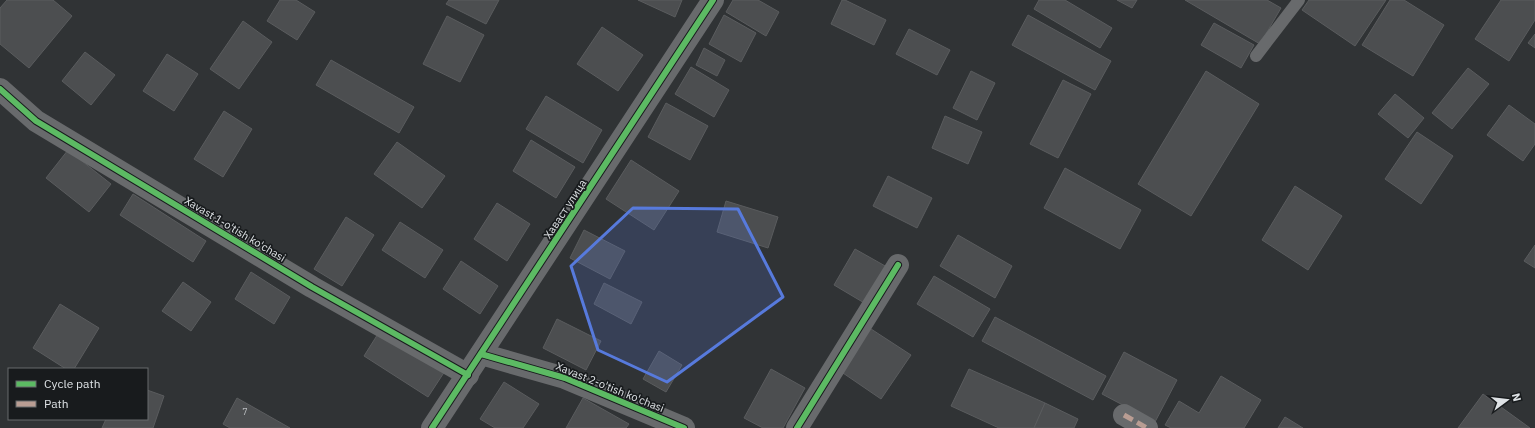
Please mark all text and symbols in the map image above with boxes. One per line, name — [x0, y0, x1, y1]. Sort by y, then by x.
street label: Хаваст улица — [541, 176, 590, 241]
street label: Xavast 1-o'tish ko'chasi — [182, 193, 288, 265]
street label: Xavast 2-o'tish ko'chasi — [554, 359, 666, 415]
legend — [8, 368, 148, 420]
text: Cycle path — [44, 376, 101, 391]
north arrow — [1487, 380, 1527, 420]
text: N — [1509, 392, 1524, 403]
text: Path — [44, 396, 69, 411]
house number: 7 — [242, 406, 248, 417]

